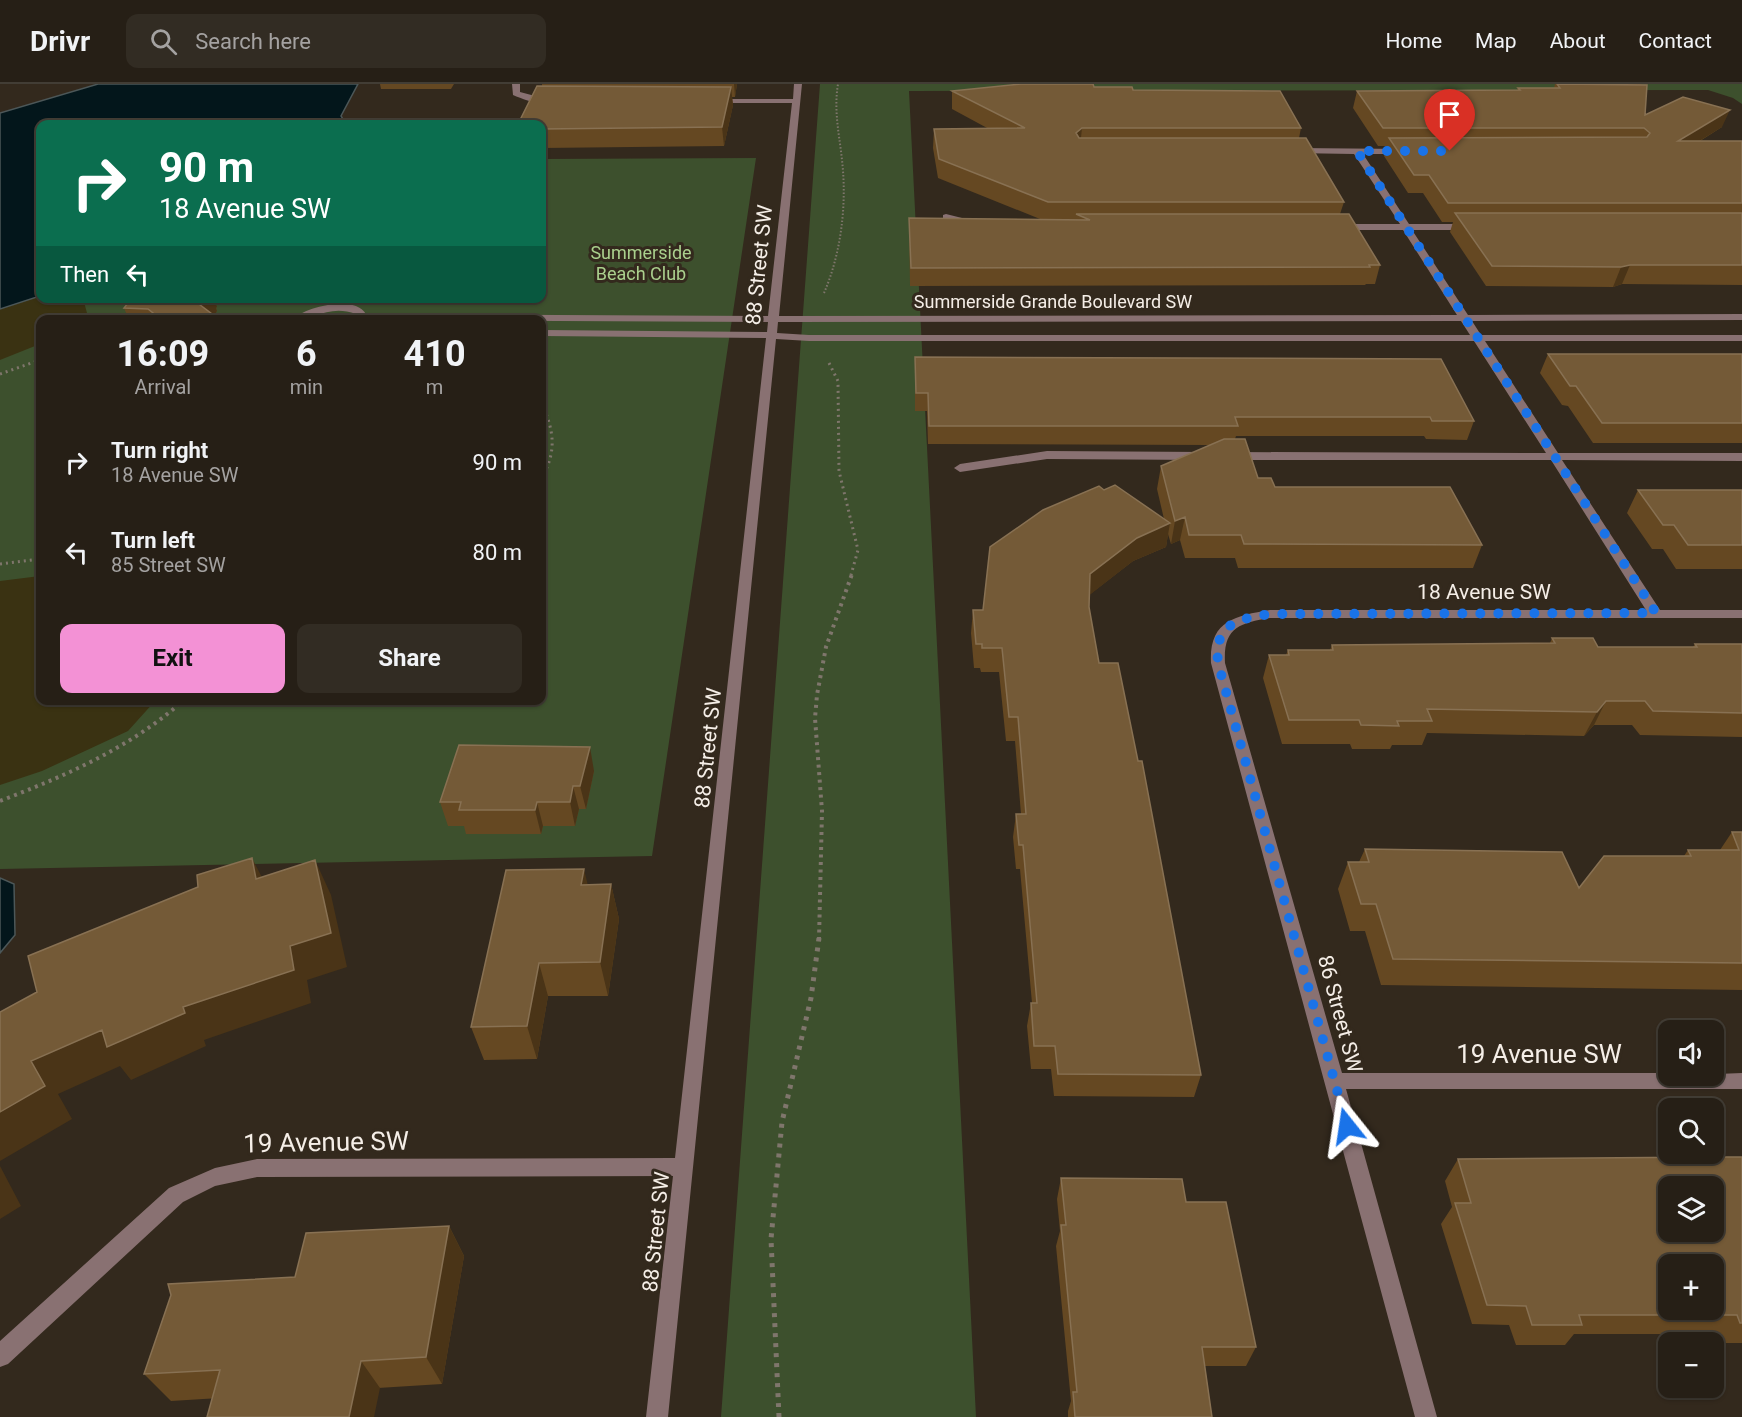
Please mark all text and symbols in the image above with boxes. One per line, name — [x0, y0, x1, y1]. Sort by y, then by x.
search box — [126, 14, 546, 68]
text: Drivr — [30, 25, 90, 58]
icon: search — [147, 25, 180, 58]
text: Search here — [195, 29, 311, 54]
text: Home — [1386, 29, 1442, 53]
text: Map — [1475, 29, 1517, 53]
text: About — [1550, 29, 1606, 53]
text: Contact — [1639, 29, 1712, 53]
pin — [1424, 89, 1475, 151]
icon: arrive — [1433, 98, 1466, 131]
text: 90 m — [159, 143, 254, 192]
icon: right — [60, 144, 138, 222]
text: 18 Avenue SW — [159, 193, 331, 225]
street label: 88 Street SW — [741, 203, 777, 326]
park label: Summerside Beach Club — [590, 242, 692, 284]
icon: left — [121, 258, 154, 291]
text: Then — [60, 262, 109, 287]
street label: Summerside Grande Boulevard SW — [914, 291, 1192, 312]
text: 16:09 — [116, 333, 209, 375]
text: 6 — [296, 333, 317, 375]
text: 410 — [404, 333, 466, 375]
text: Arrival — [134, 375, 191, 399]
text: min — [290, 375, 323, 399]
text: m — [426, 375, 443, 399]
text: Turn right — [111, 438, 208, 463]
icon: right — [60, 446, 93, 479]
text: 90 m — [473, 450, 522, 475]
text: 18 Avenue SW — [111, 463, 238, 487]
text: Turn left — [111, 528, 195, 553]
icon: left — [60, 536, 93, 569]
text: 80 m — [473, 540, 522, 565]
text: 85 Street SW — [111, 553, 226, 577]
street label: 18 Avenue SW — [1417, 580, 1551, 604]
button: Exit — [60, 624, 285, 693]
button: Share — [297, 624, 522, 693]
street label: 88 Street SW — [690, 686, 726, 809]
street label: 86 Street SW — [1313, 953, 1367, 1076]
map controls — [1658, 1020, 1724, 1398]
button: sound — [1658, 1020, 1724, 1086]
street label: 19 Avenue SW — [1456, 1039, 1622, 1069]
position arrow — [1315, 1094, 1379, 1158]
button: search — [1658, 1098, 1724, 1164]
street label: 19 Avenue SW — [243, 1126, 409, 1158]
street label: 88 Street SW — [638, 1170, 674, 1293]
button: layers — [1658, 1176, 1724, 1242]
button: + — [1658, 1254, 1724, 1320]
button: − — [1658, 1332, 1724, 1398]

